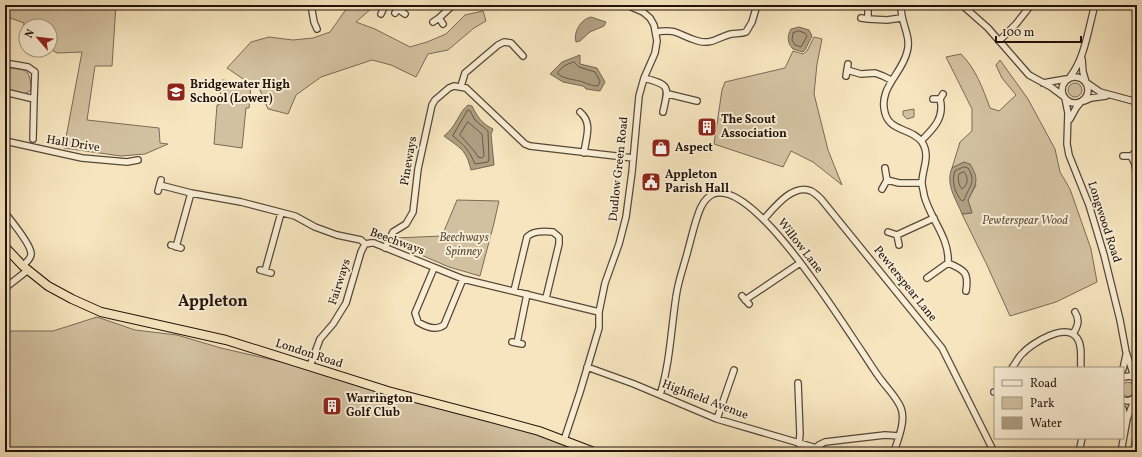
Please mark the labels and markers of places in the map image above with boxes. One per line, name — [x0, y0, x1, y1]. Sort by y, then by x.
place label: Bridgewater High School (Lower) — [190, 77, 290, 107]
school or university icon: Bridgewater High School (Lower) — [165, 81, 187, 103]
place label: The Scout Association — [721, 112, 787, 142]
building icon: The Scout Association — [696, 116, 718, 138]
shop icon: Aspect — [650, 137, 672, 159]
place label: Aspect — [675, 140, 713, 156]
place label: Appleton Parish Hall — [665, 167, 729, 197]
public building icon: Appleton Parish Hall — [640, 171, 662, 193]
place label: Warrington Golf Club — [346, 391, 413, 421]
building icon: Warrington Golf Club — [321, 395, 343, 417]

